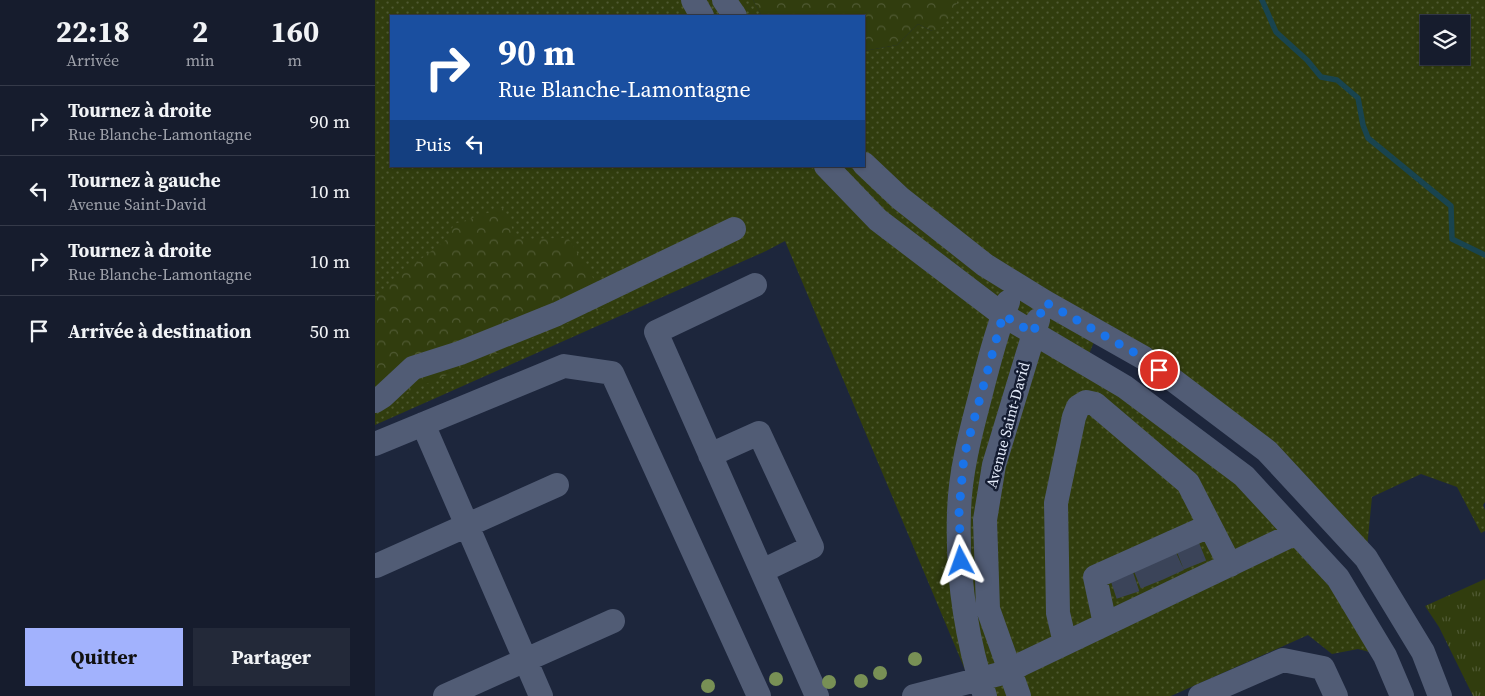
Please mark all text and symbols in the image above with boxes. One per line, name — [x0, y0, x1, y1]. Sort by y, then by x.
text: 22:18 — [56, 11, 130, 52]
text: 2 — [192, 11, 208, 52]
text: 160 — [270, 11, 319, 52]
map controls — [1420, 15, 1470, 65]
button: layers — [1420, 15, 1470, 65]
text: 90 m — [498, 29, 575, 77]
icon: right — [415, 35, 480, 100]
text: Arrivée — [66, 49, 119, 71]
text: min — [186, 49, 215, 71]
text: m — [288, 49, 302, 71]
text: Rue Blanche-Lamontagne — [498, 74, 751, 104]
text: Tournez à droite — [68, 97, 211, 123]
icon: right — [25, 107, 53, 135]
text: 90 m — [309, 108, 350, 134]
text: Rue Blanche-Lamontagne — [68, 123, 252, 145]
icon: left — [461, 130, 489, 158]
text: Puis — [415, 131, 451, 157]
text: Tournez à gauche — [68, 167, 221, 193]
icon: left — [25, 177, 53, 205]
text: 10 m — [309, 178, 350, 204]
text: Avenue Saint-David — [68, 193, 206, 215]
text: Tournez à droite — [68, 237, 211, 263]
icon: right — [25, 247, 53, 275]
text: 10 m — [309, 248, 350, 274]
text: Rue Blanche-Lamontagne — [68, 263, 252, 285]
icon: arrive — [25, 317, 53, 345]
text: Arrivée à destination — [68, 318, 251, 344]
text: 50 m — [309, 318, 350, 344]
pin — [1138, 349, 1180, 391]
icon: arrive — [1145, 356, 1173, 384]
street label: Avenue Saint-David — [981, 359, 1035, 490]
position arrow — [934, 534, 986, 586]
button: Quitter — [25, 628, 183, 686]
button: Partager — [193, 628, 350, 686]

